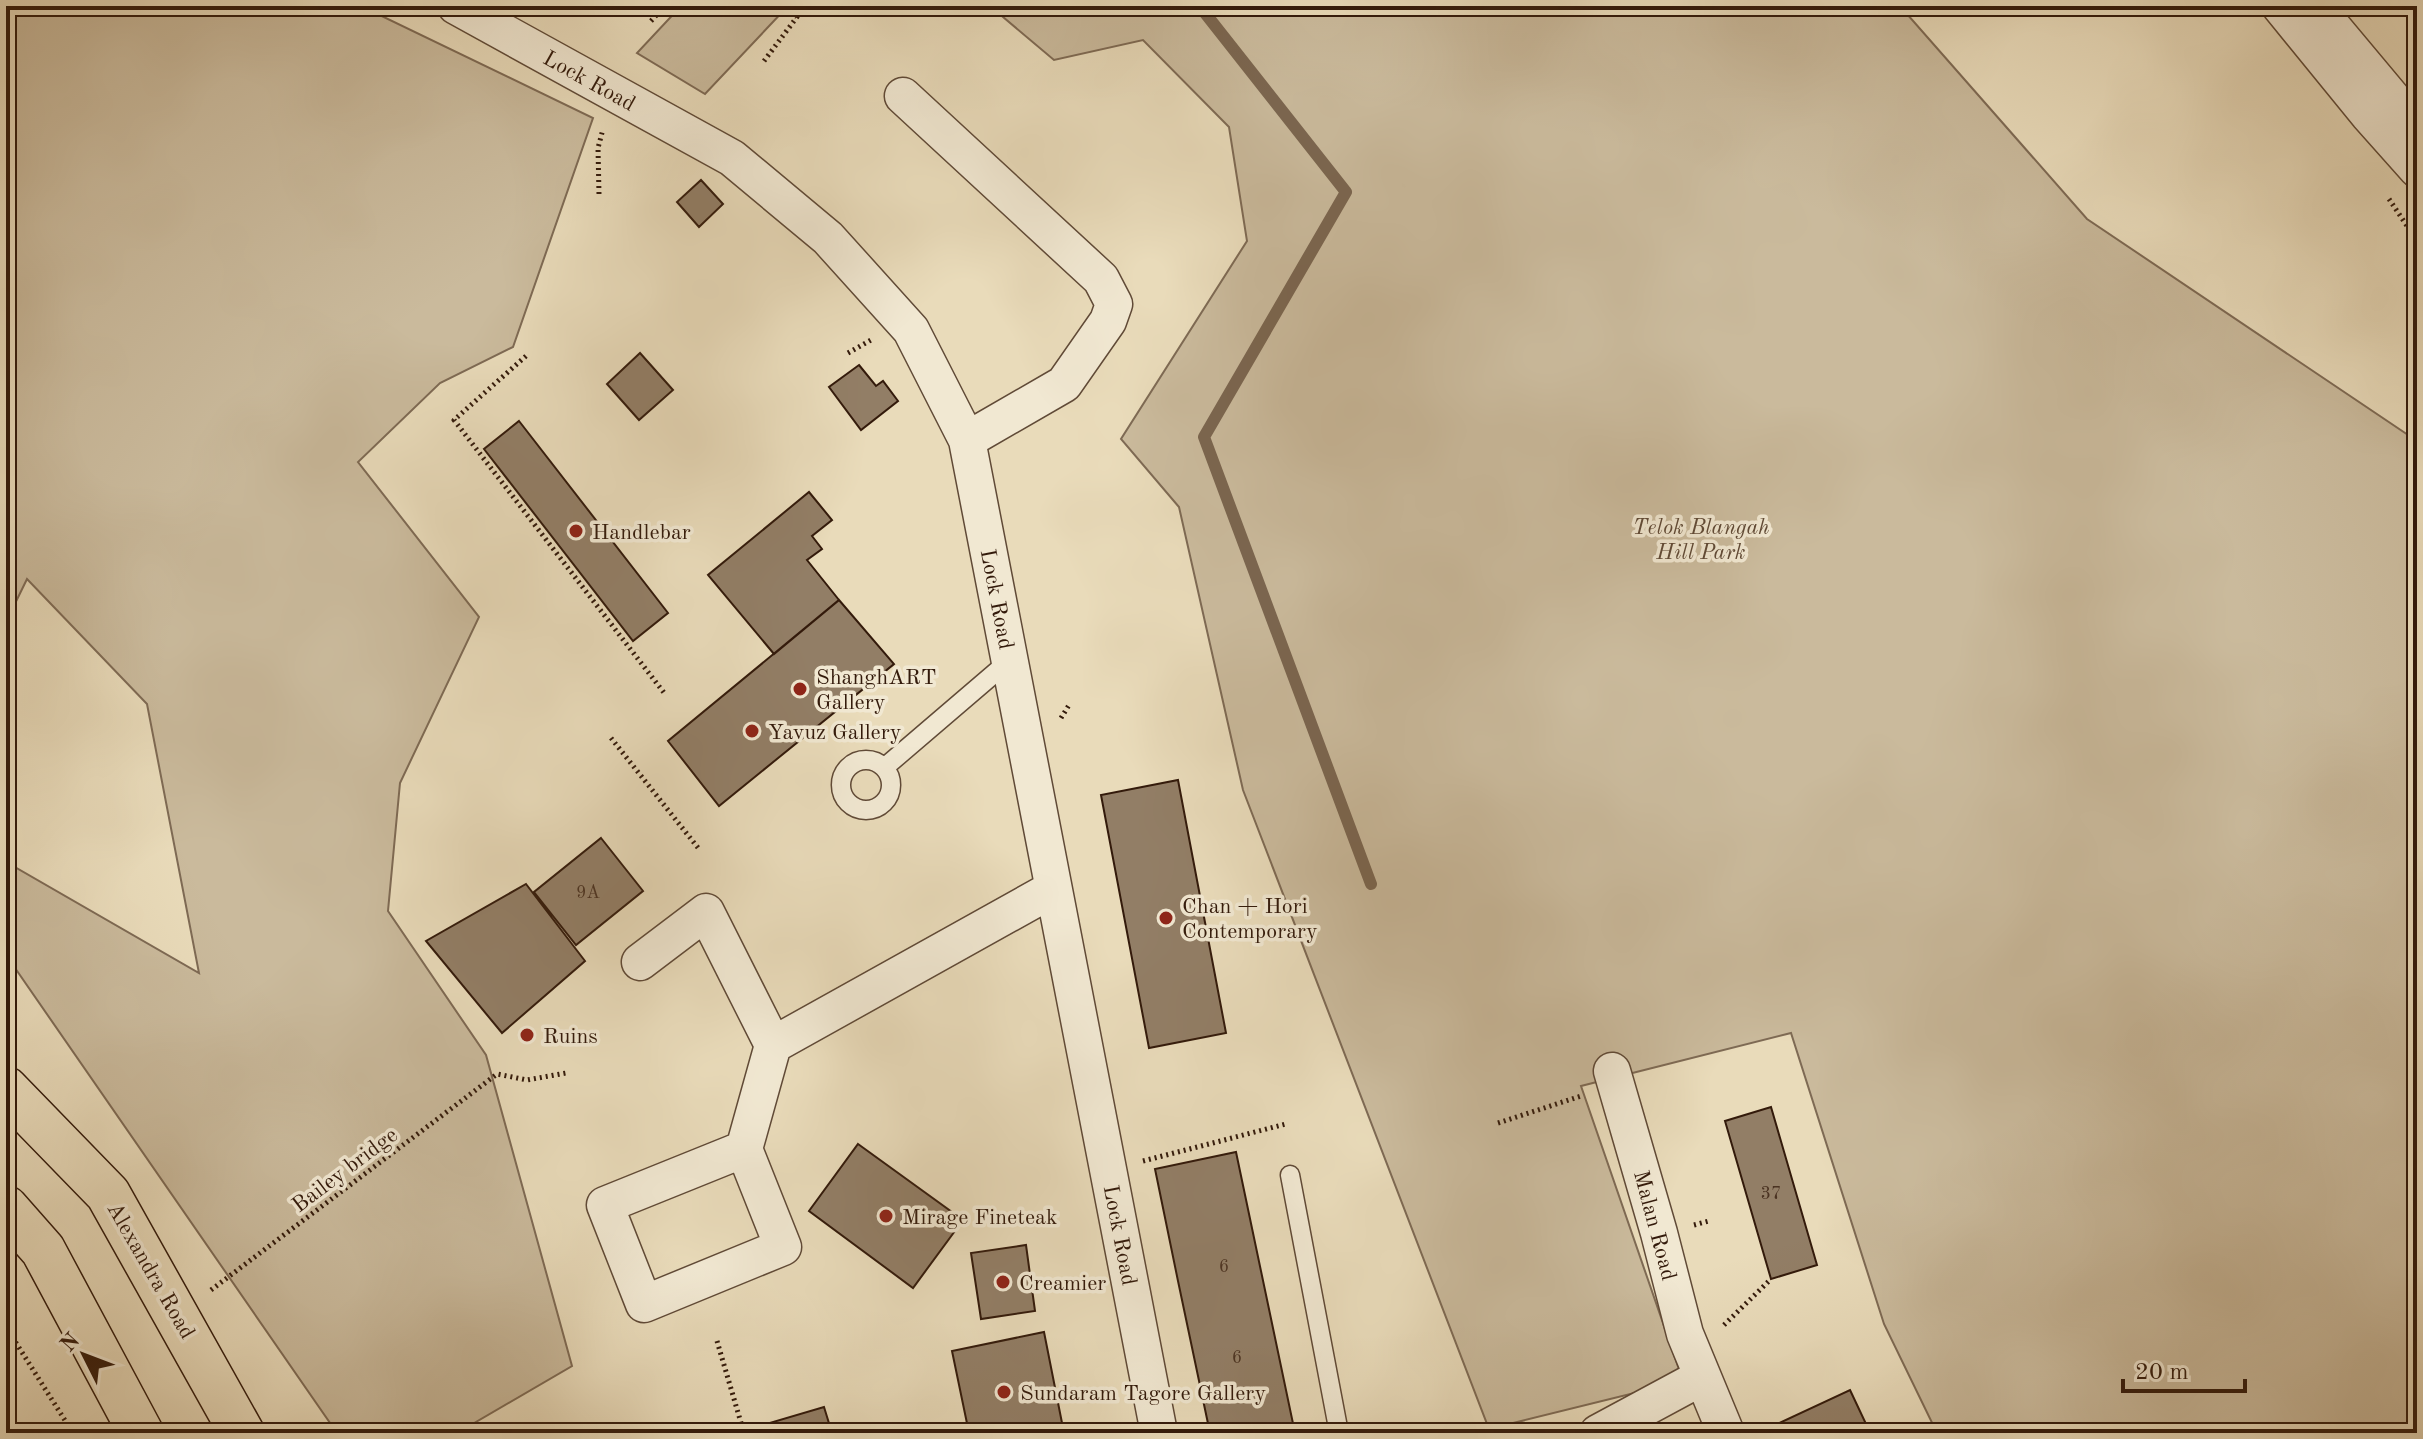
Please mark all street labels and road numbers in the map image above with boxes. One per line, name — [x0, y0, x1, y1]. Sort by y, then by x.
street label: Lock Road — [539, 47, 639, 116]
street label: Lock Road — [976, 547, 1017, 651]
street label: Bailey bridge — [288, 1124, 402, 1217]
street label: Malan Road — [1629, 1168, 1679, 1283]
street label: Lock Road — [1099, 1183, 1140, 1287]
street label: Alexandra Road — [102, 1199, 198, 1343]

